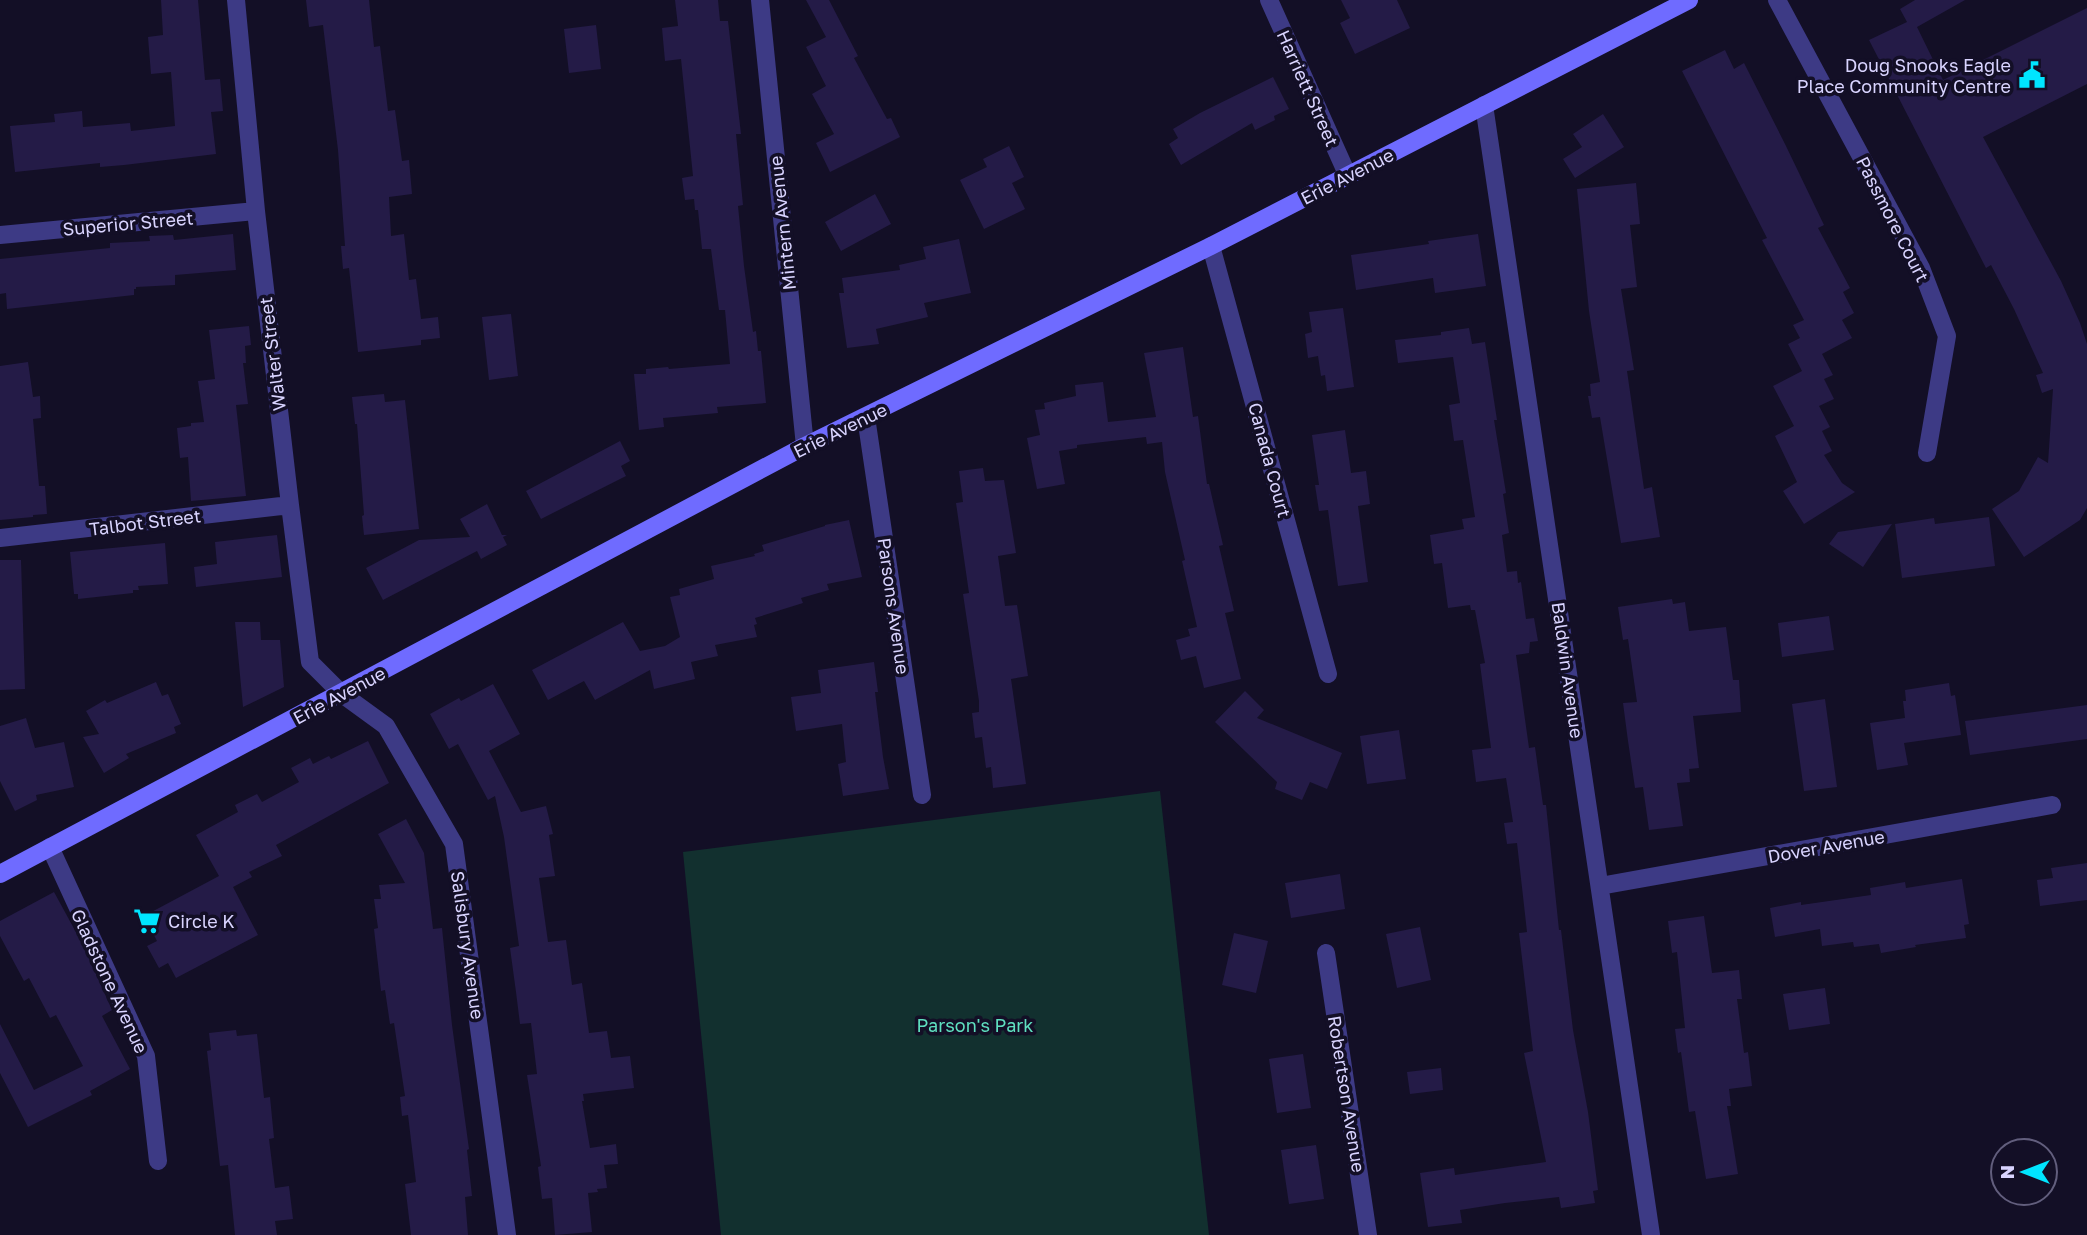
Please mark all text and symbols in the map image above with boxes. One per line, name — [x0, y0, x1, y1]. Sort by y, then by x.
street label: Harriett Street — [1272, 26, 1344, 150]
place label: Doug Snooks Eagle Place Community Centre — [1797, 54, 2011, 97]
public building icon: Doug Snooks Eagle Place Community Centre — [2017, 60, 2047, 90]
street label: Erie Avenue — [1297, 143, 1397, 209]
street label: Passmore Court — [1852, 153, 1934, 285]
street label: Mintern Avenue — [764, 155, 800, 291]
street label: Superior Street — [62, 206, 194, 240]
street label: Walter Street — [254, 296, 290, 412]
street label: Erie Avenue — [790, 398, 890, 462]
street label: Canada Court — [1244, 400, 1296, 520]
street label: Talbot Street — [88, 504, 202, 540]
street label: Parsons Avenue — [874, 536, 914, 676]
street label: Baldwin Avenue — [1548, 600, 1588, 740]
street label: Erie Avenue — [289, 662, 389, 728]
street label: Dover Avenue — [1766, 825, 1886, 867]
street label: Salisbury Avenue — [447, 869, 489, 1021]
street label: Gladstone Avenue — [67, 905, 153, 1057]
supermarket icon: Circle K — [132, 906, 162, 936]
place label: Circle K — [168, 910, 235, 932]
park label: Parson's Park — [917, 1014, 1034, 1036]
street label: Robertson Avenue — [1324, 1014, 1370, 1174]
north arrow — [1989, 1137, 2059, 1207]
text: N — [1995, 1165, 2018, 1179]

